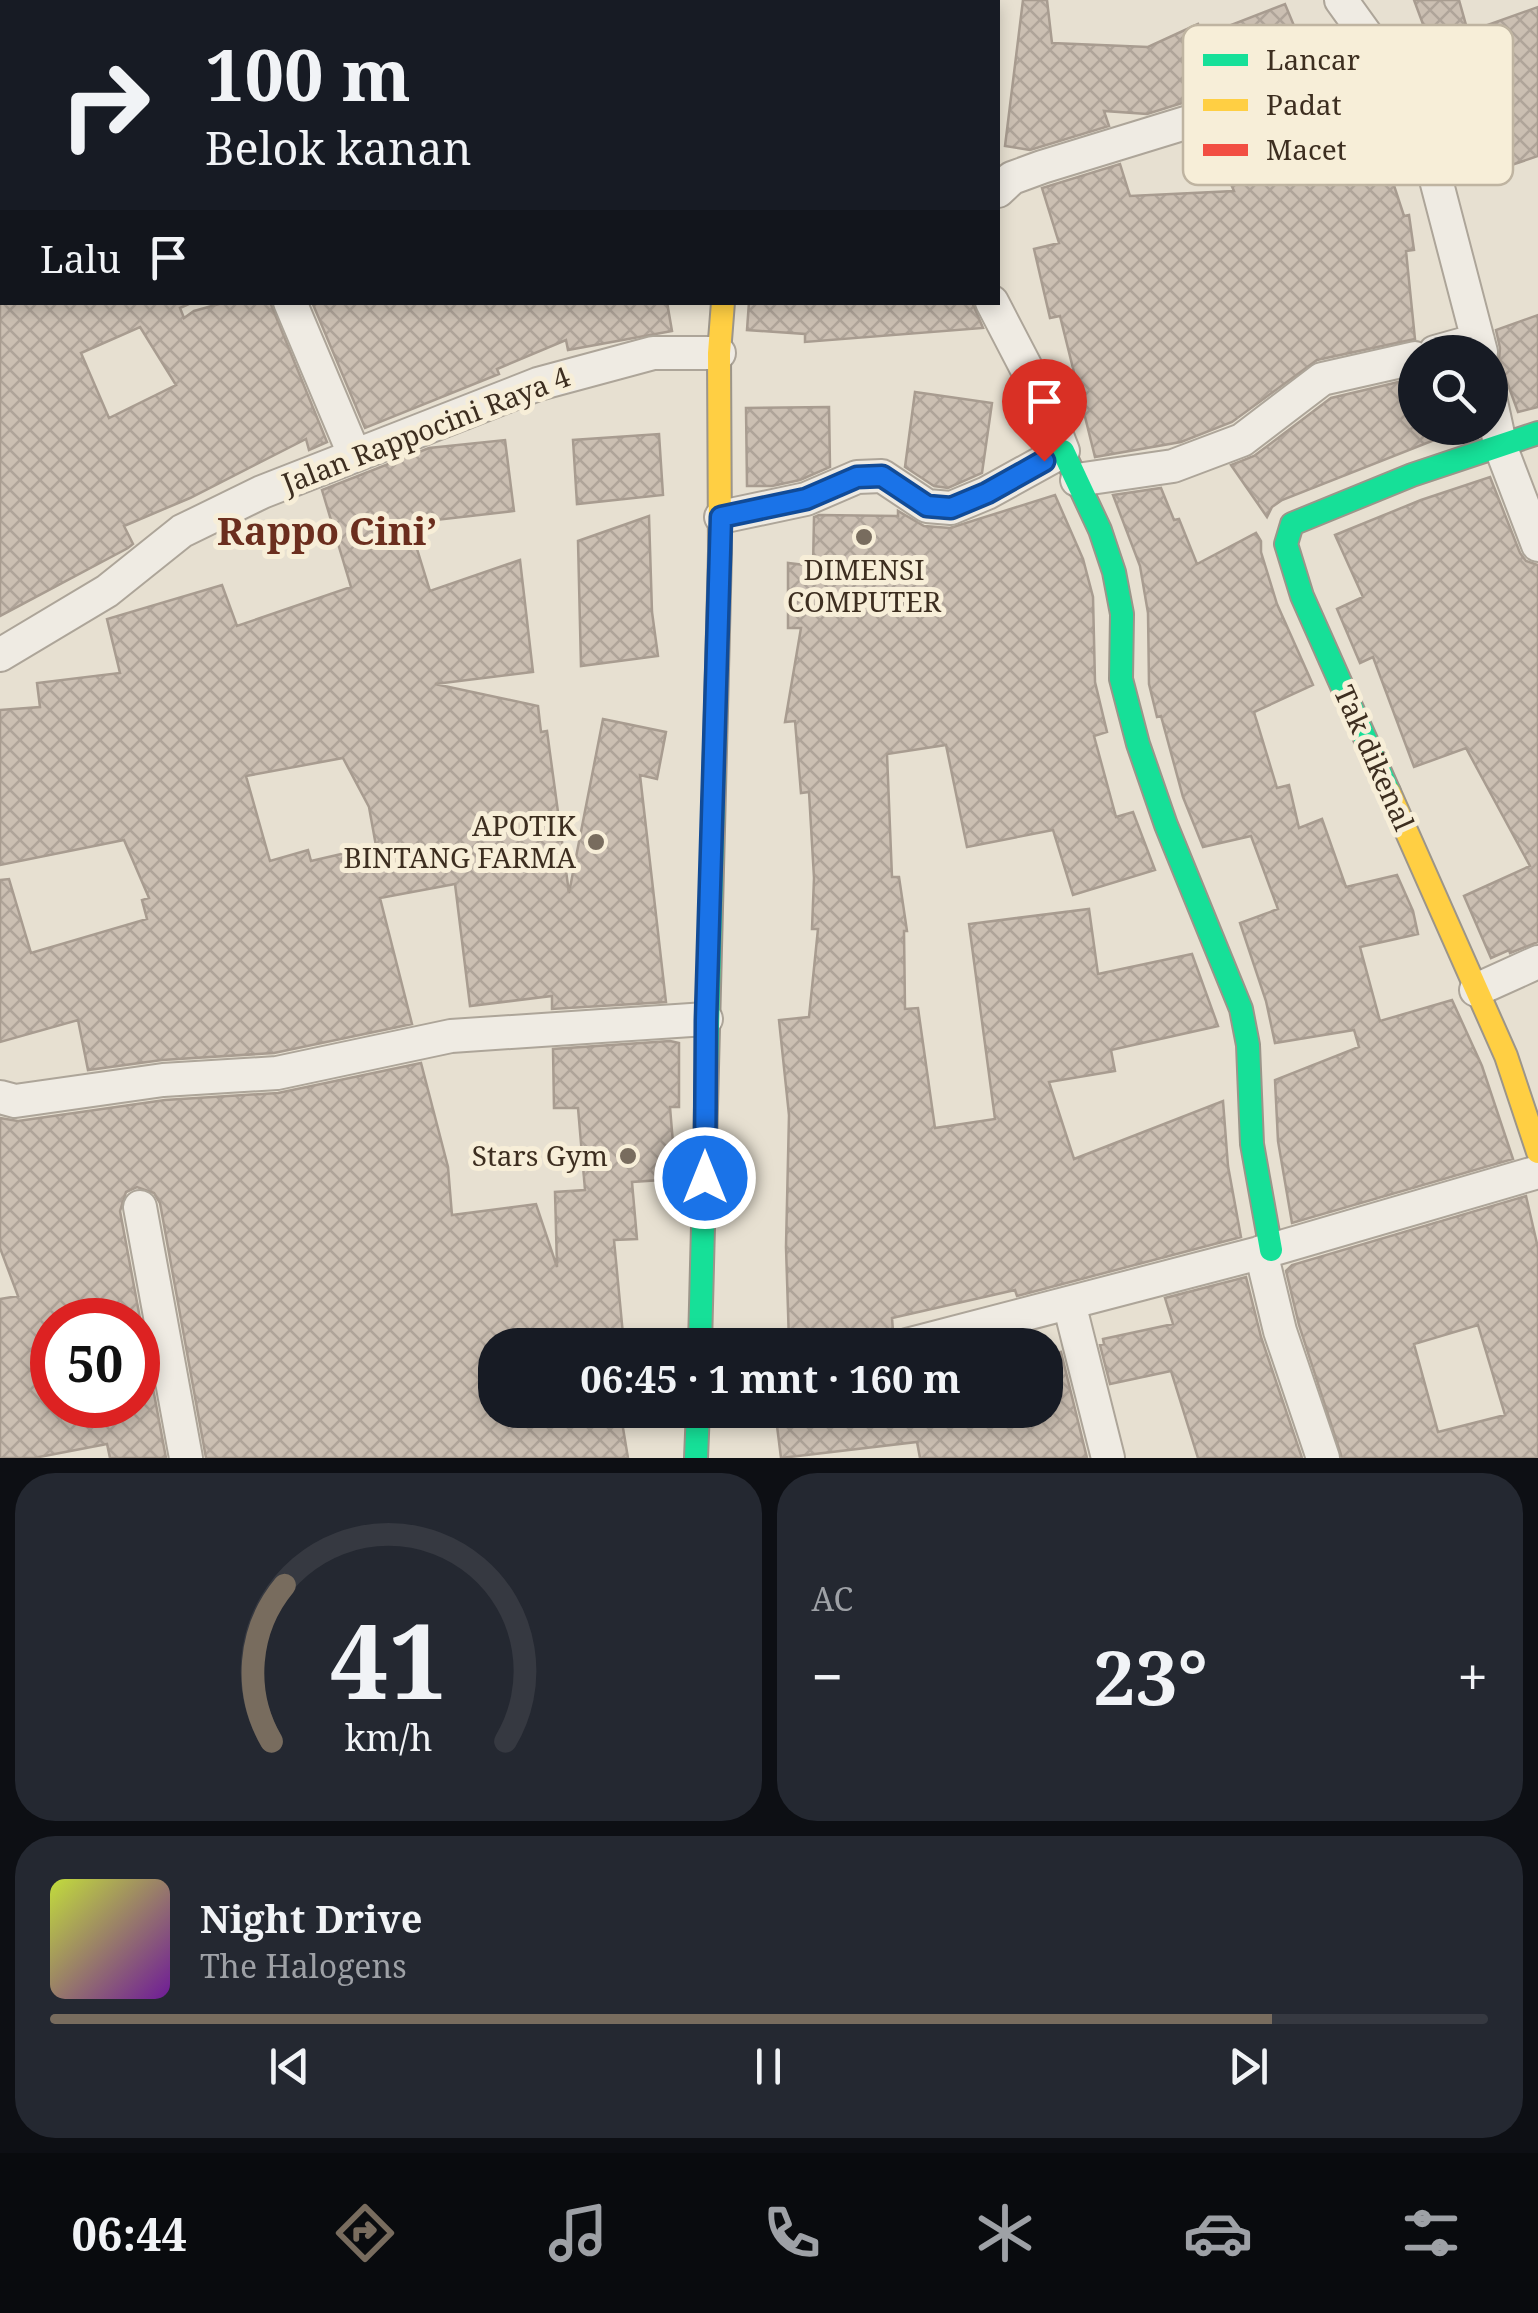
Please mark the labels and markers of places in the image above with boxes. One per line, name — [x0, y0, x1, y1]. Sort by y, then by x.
pin — [1002, 359, 1087, 462]
marker: DIMENSI COMPUTER — [853, 526, 875, 548]
place label: DIMENSI COMPUTER — [787, 550, 942, 620]
place label: APOTIK BINTANG FARMA — [344, 806, 576, 876]
marker: APOTIK BINTANG FARMA — [585, 831, 607, 853]
place label: Stars Gym — [472, 1136, 608, 1174]
marker: Stars Gym — [617, 1145, 639, 1167]

